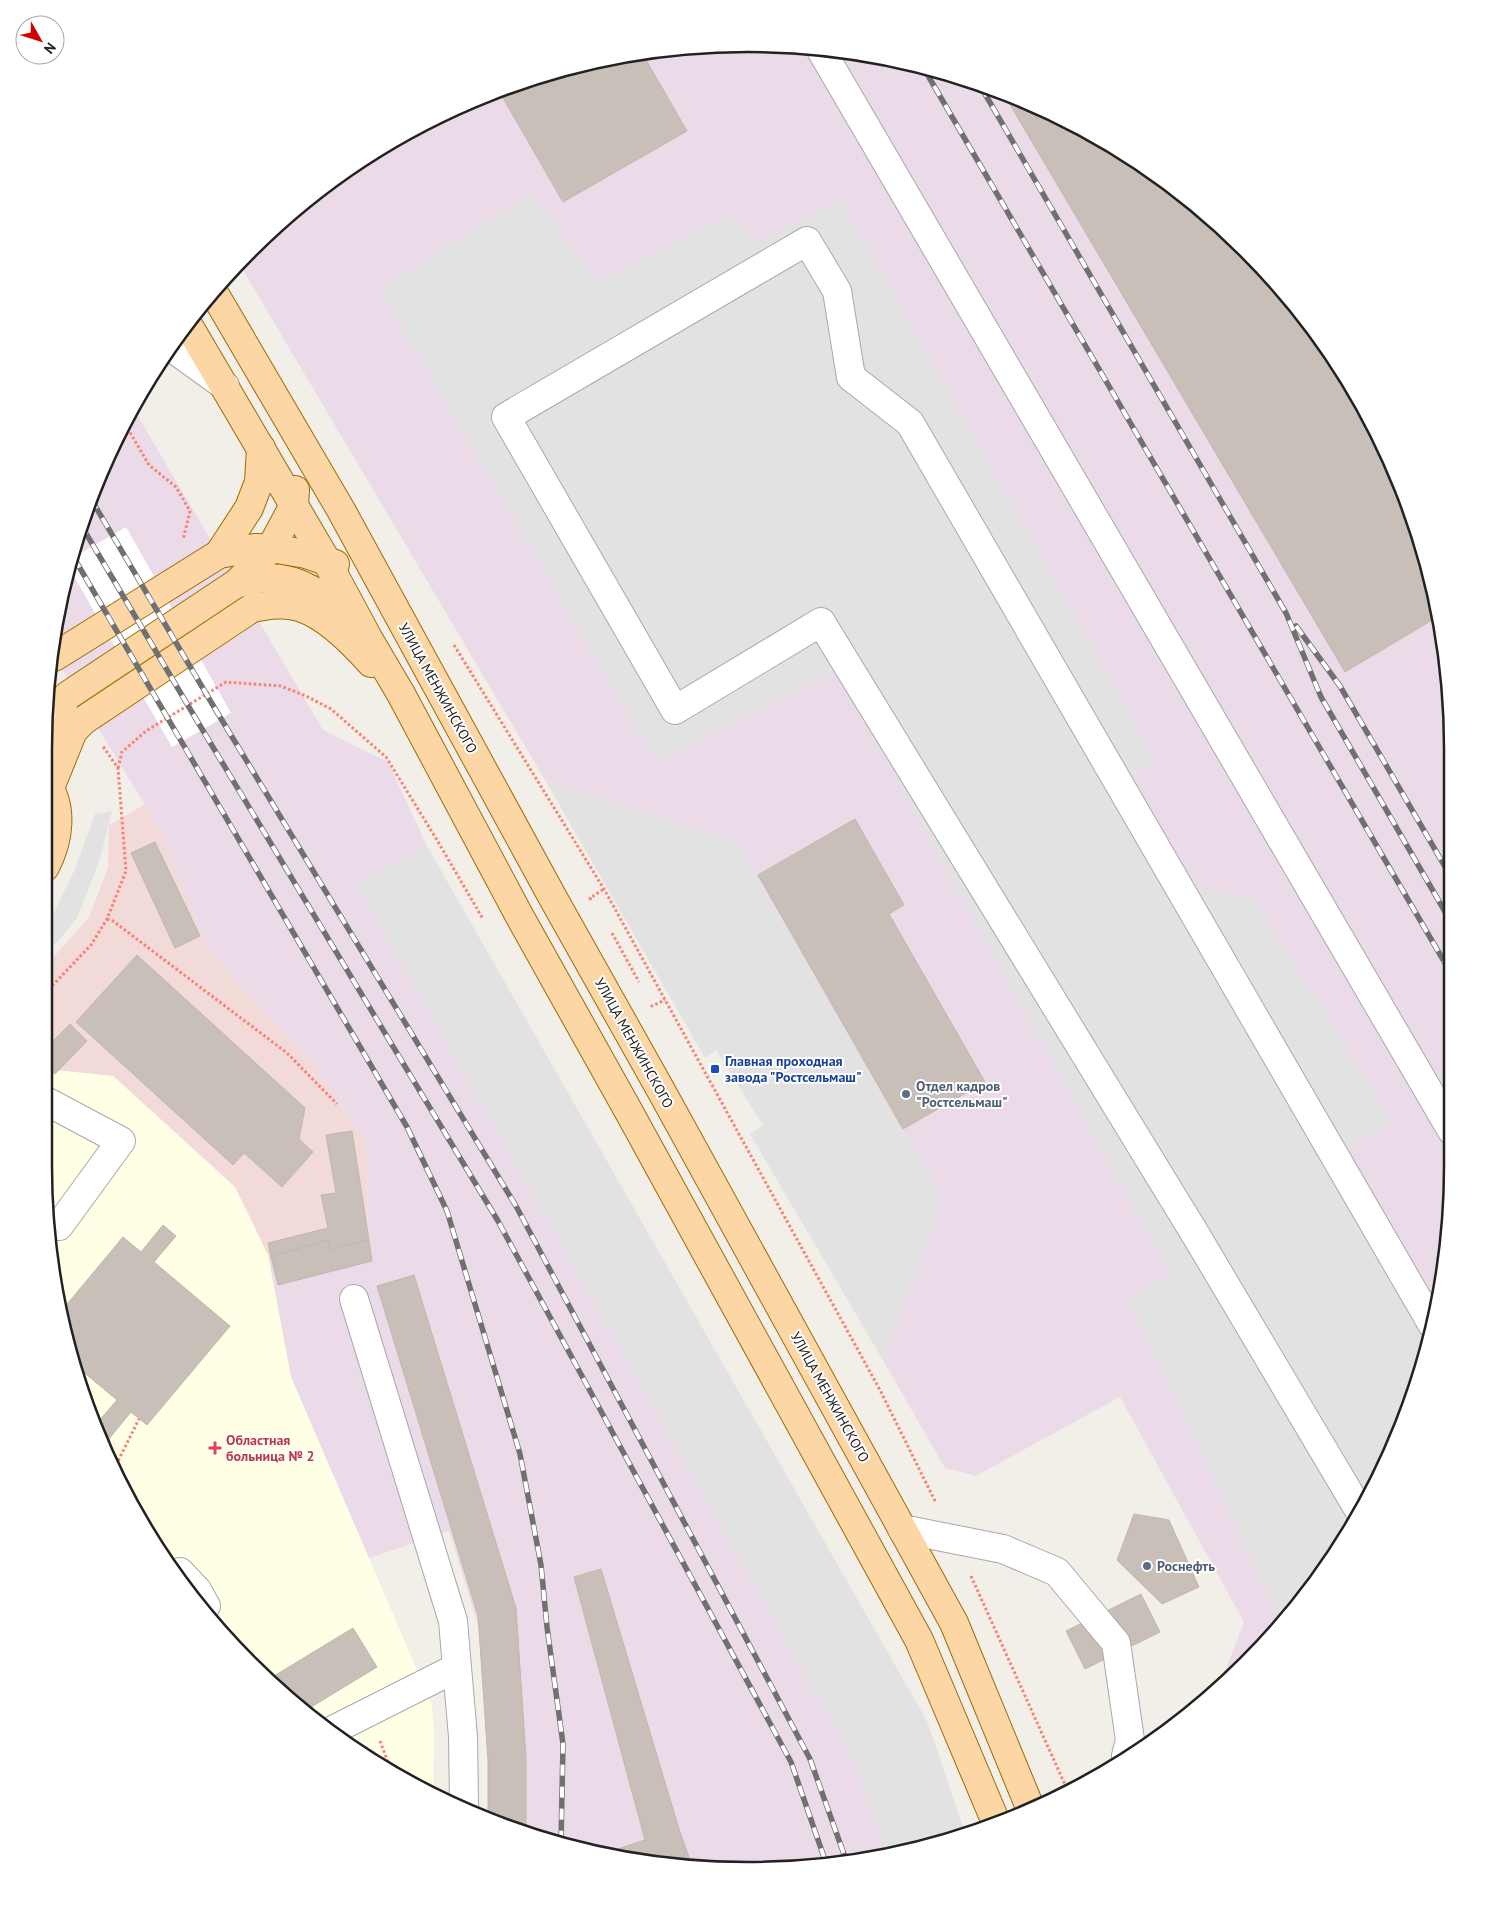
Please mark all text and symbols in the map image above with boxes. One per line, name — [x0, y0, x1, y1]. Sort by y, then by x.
north arrow — [15, 15, 65, 65]
text: N — [40, 39, 60, 57]
street label: УЛИЦА МЕНЖИНСКОГО — [395, 620, 481, 756]
street label: УЛИЦА МЕНЖИНСКОГО — [591, 975, 677, 1111]
place label: Главная проходная завода "Ростсельмаш" — [725, 1052, 862, 1086]
marker: Главная проходная завода "Ростсельмаш" — [709, 1063, 721, 1075]
place label: Отдел кадров "Ростсельмаш" — [916, 1077, 1008, 1111]
marker: Отдел кадров "Ростсельмаш" — [900, 1088, 912, 1100]
street label: УЛИЦА МЕНЖИНСКОГО — [787, 1329, 873, 1465]
place label: Областная больница № 2 — [226, 1431, 314, 1465]
marker: Областная больница № 2 — [208, 1441, 222, 1455]
place label: Роснефть — [1157, 1557, 1215, 1575]
marker: Роснефть — [1141, 1560, 1153, 1572]

